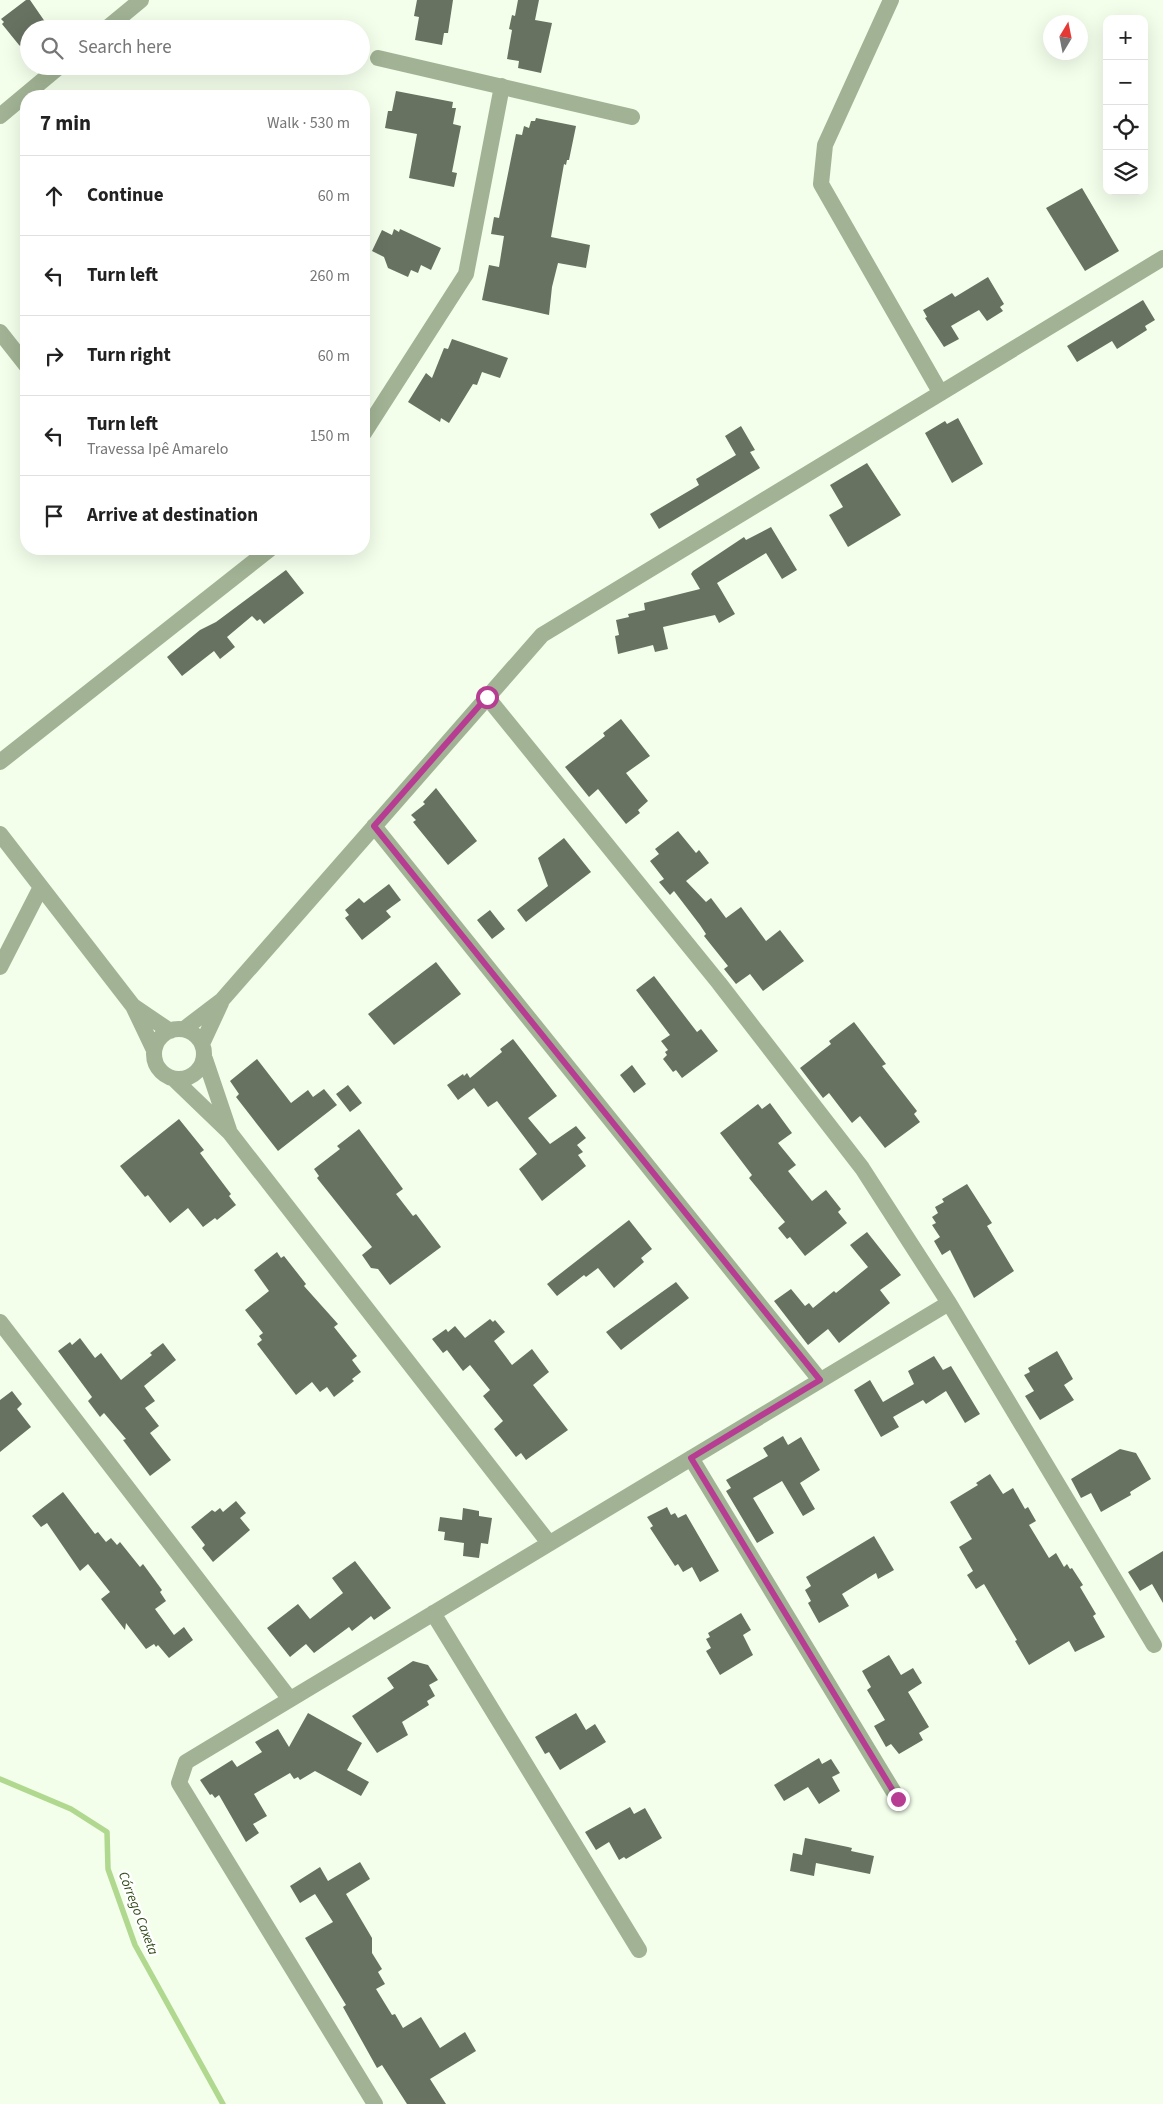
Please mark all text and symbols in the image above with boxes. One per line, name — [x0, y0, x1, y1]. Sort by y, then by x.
north arrow — [1043, 15, 1088, 60]
map controls — [1103, 15, 1148, 195]
button: + — [1103, 15, 1148, 60]
search box — [20, 20, 370, 75]
icon: search — [38, 34, 66, 62]
text: Search here — [78, 34, 172, 61]
button: − — [1103, 60, 1148, 105]
button: locate — [1103, 105, 1148, 150]
text: 7 min — [40, 108, 91, 138]
text: Walk · 530 m — [267, 112, 350, 134]
button: layers — [1103, 150, 1148, 195]
icon: ahead — [40, 182, 68, 210]
text: Continue — [87, 182, 164, 209]
text: 60 m — [318, 185, 350, 207]
icon: left — [40, 262, 68, 290]
text: Turn left — [87, 262, 158, 289]
text: 260 m — [310, 265, 350, 287]
icon: right — [40, 342, 68, 370]
text: Turn right — [87, 342, 171, 369]
text: 60 m — [318, 345, 350, 367]
text: Turn left — [87, 411, 158, 438]
icon: left — [40, 422, 68, 450]
text: 150 m — [310, 425, 350, 447]
text: Travessa Ipê Amarelo — [87, 438, 228, 460]
icon: arrive — [40, 502, 68, 530]
text: Arrive at destination — [87, 502, 258, 529]
route start — [476, 686, 499, 709]
route end — [887, 1788, 910, 1811]
water label: Córrego Caxeta — [113, 1869, 163, 1958]

